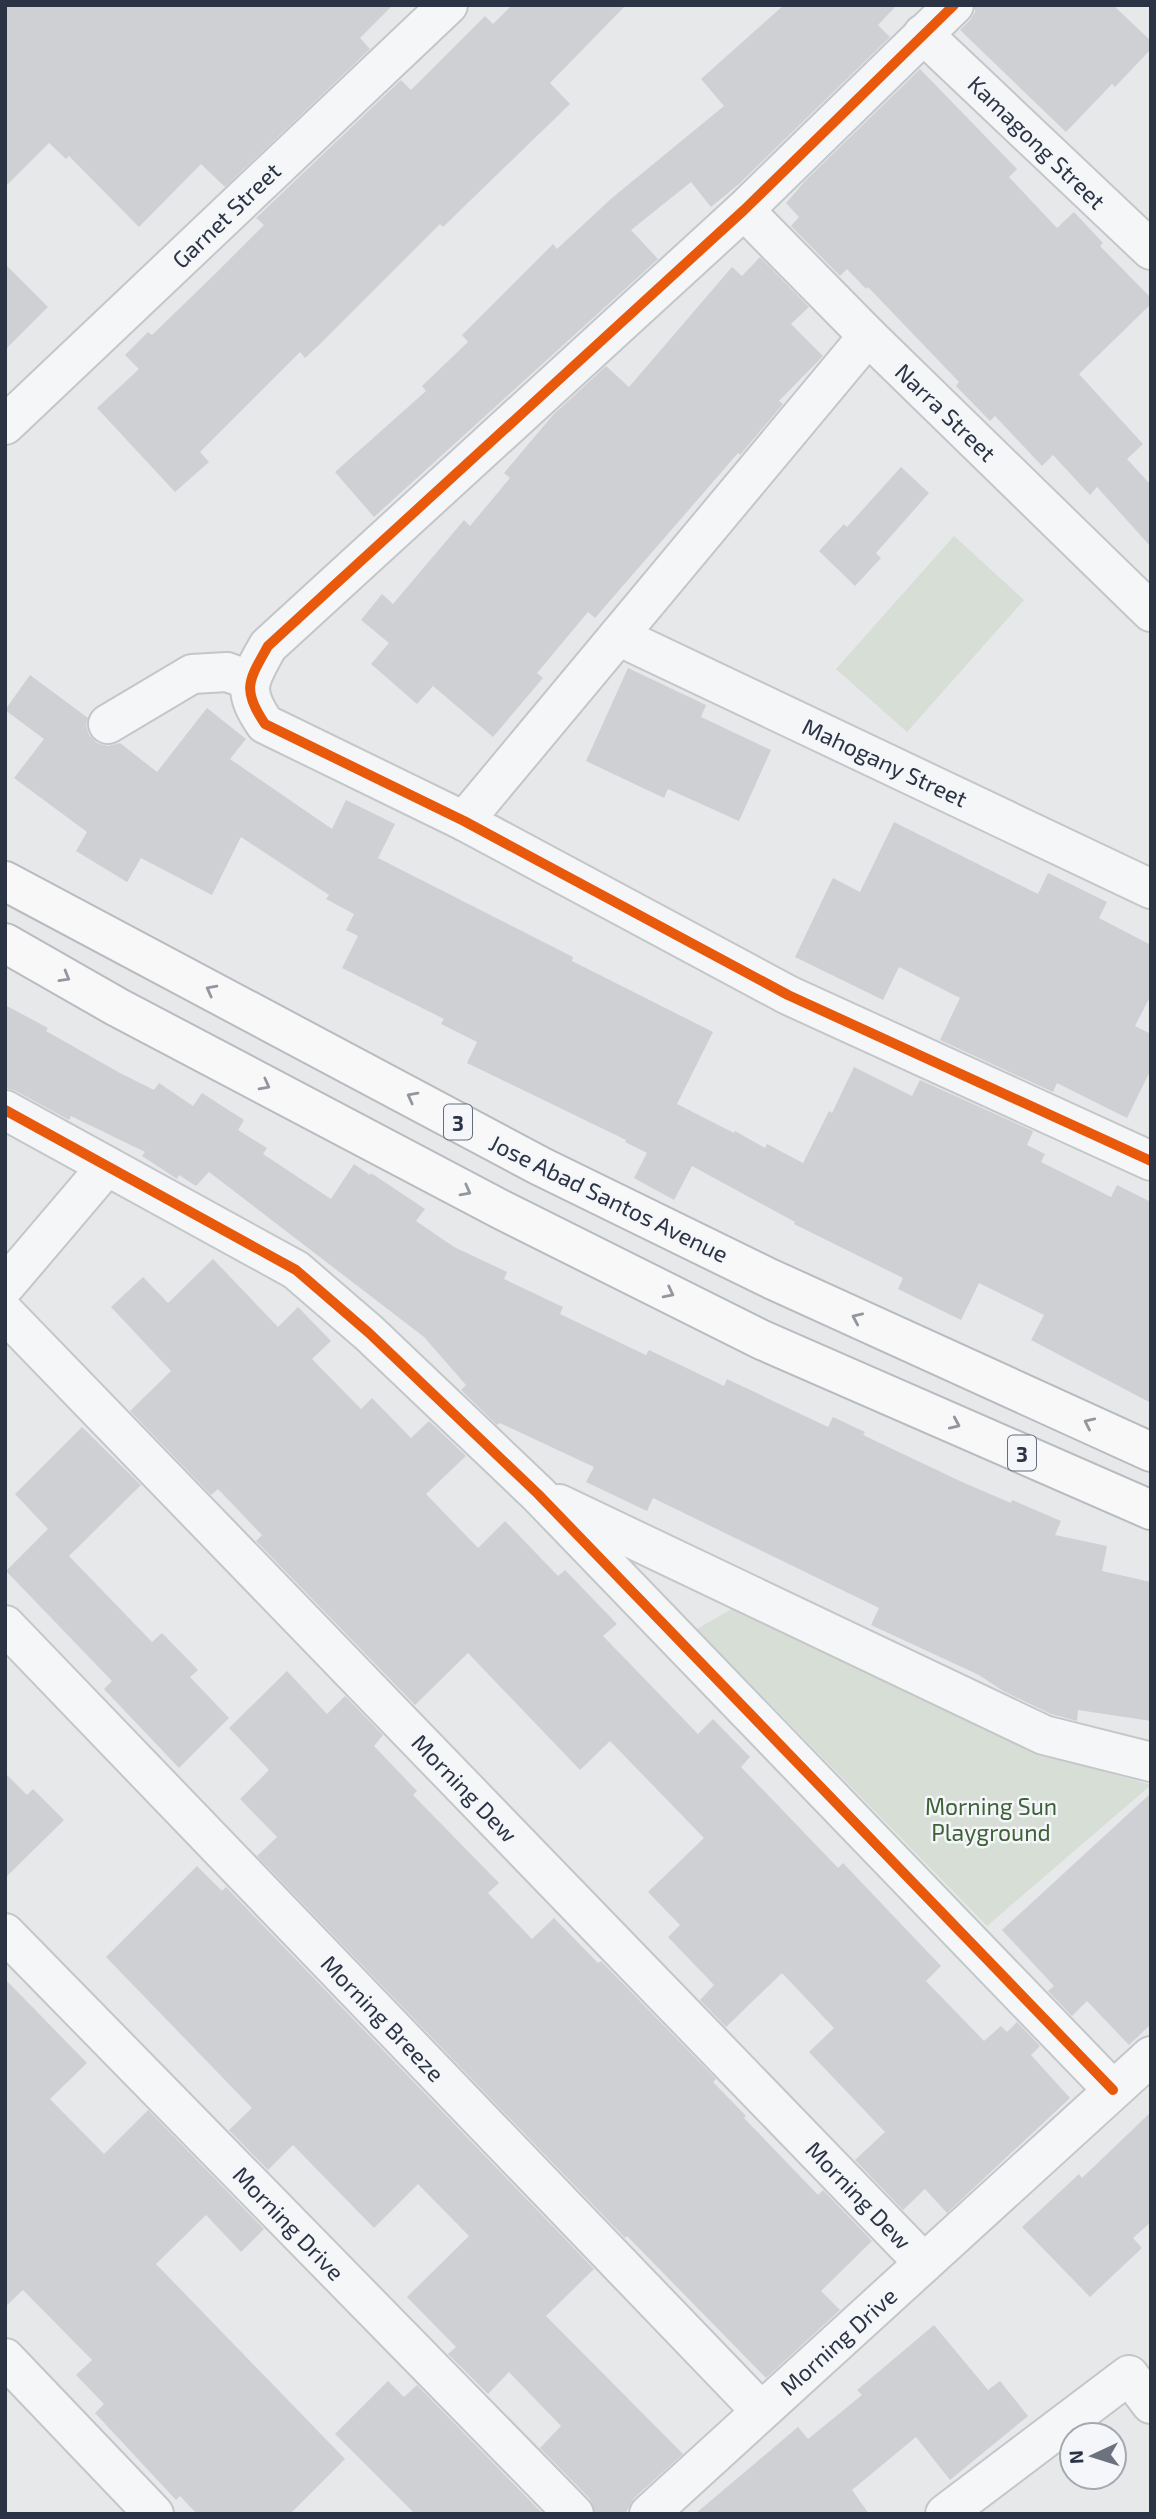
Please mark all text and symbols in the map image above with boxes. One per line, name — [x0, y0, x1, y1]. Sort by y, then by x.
street label: Kamagong Street — [963, 69, 1112, 215]
street label: Garnet Street — [166, 156, 286, 274]
street label: Narra Street — [890, 357, 1002, 467]
street label: Mahogany Street — [798, 712, 972, 813]
one-way arrow — [57, 969, 70, 982]
one-way arrow — [206, 985, 218, 999]
one-way arrow — [258, 1077, 270, 1090]
one-way arrow — [406, 1092, 419, 1106]
road number: 3 — [444, 1104, 472, 1140]
street label: Jose Abad Santos Avenue — [485, 1128, 733, 1268]
one-way arrow — [459, 1183, 471, 1196]
one-way arrow — [662, 1285, 674, 1299]
one-way arrow — [852, 1312, 864, 1326]
one-way arrow — [948, 1416, 960, 1430]
one-way arrow — [1084, 1418, 1096, 1432]
road number: 3 — [1008, 1436, 1036, 1470]
street label: Morning Dew — [406, 1728, 524, 1848]
park label: Morning Sun Playground — [925, 1792, 1057, 1846]
street label: Morning Breeze — [316, 1949, 450, 2087]
street label: Morning Dew — [800, 2135, 918, 2255]
street label: Morning Drive — [228, 2160, 350, 2286]
street label: Morning Drive — [774, 2281, 902, 2401]
north arrow — [1058, 2421, 1128, 2491]
text: N — [1064, 2450, 1087, 2465]

